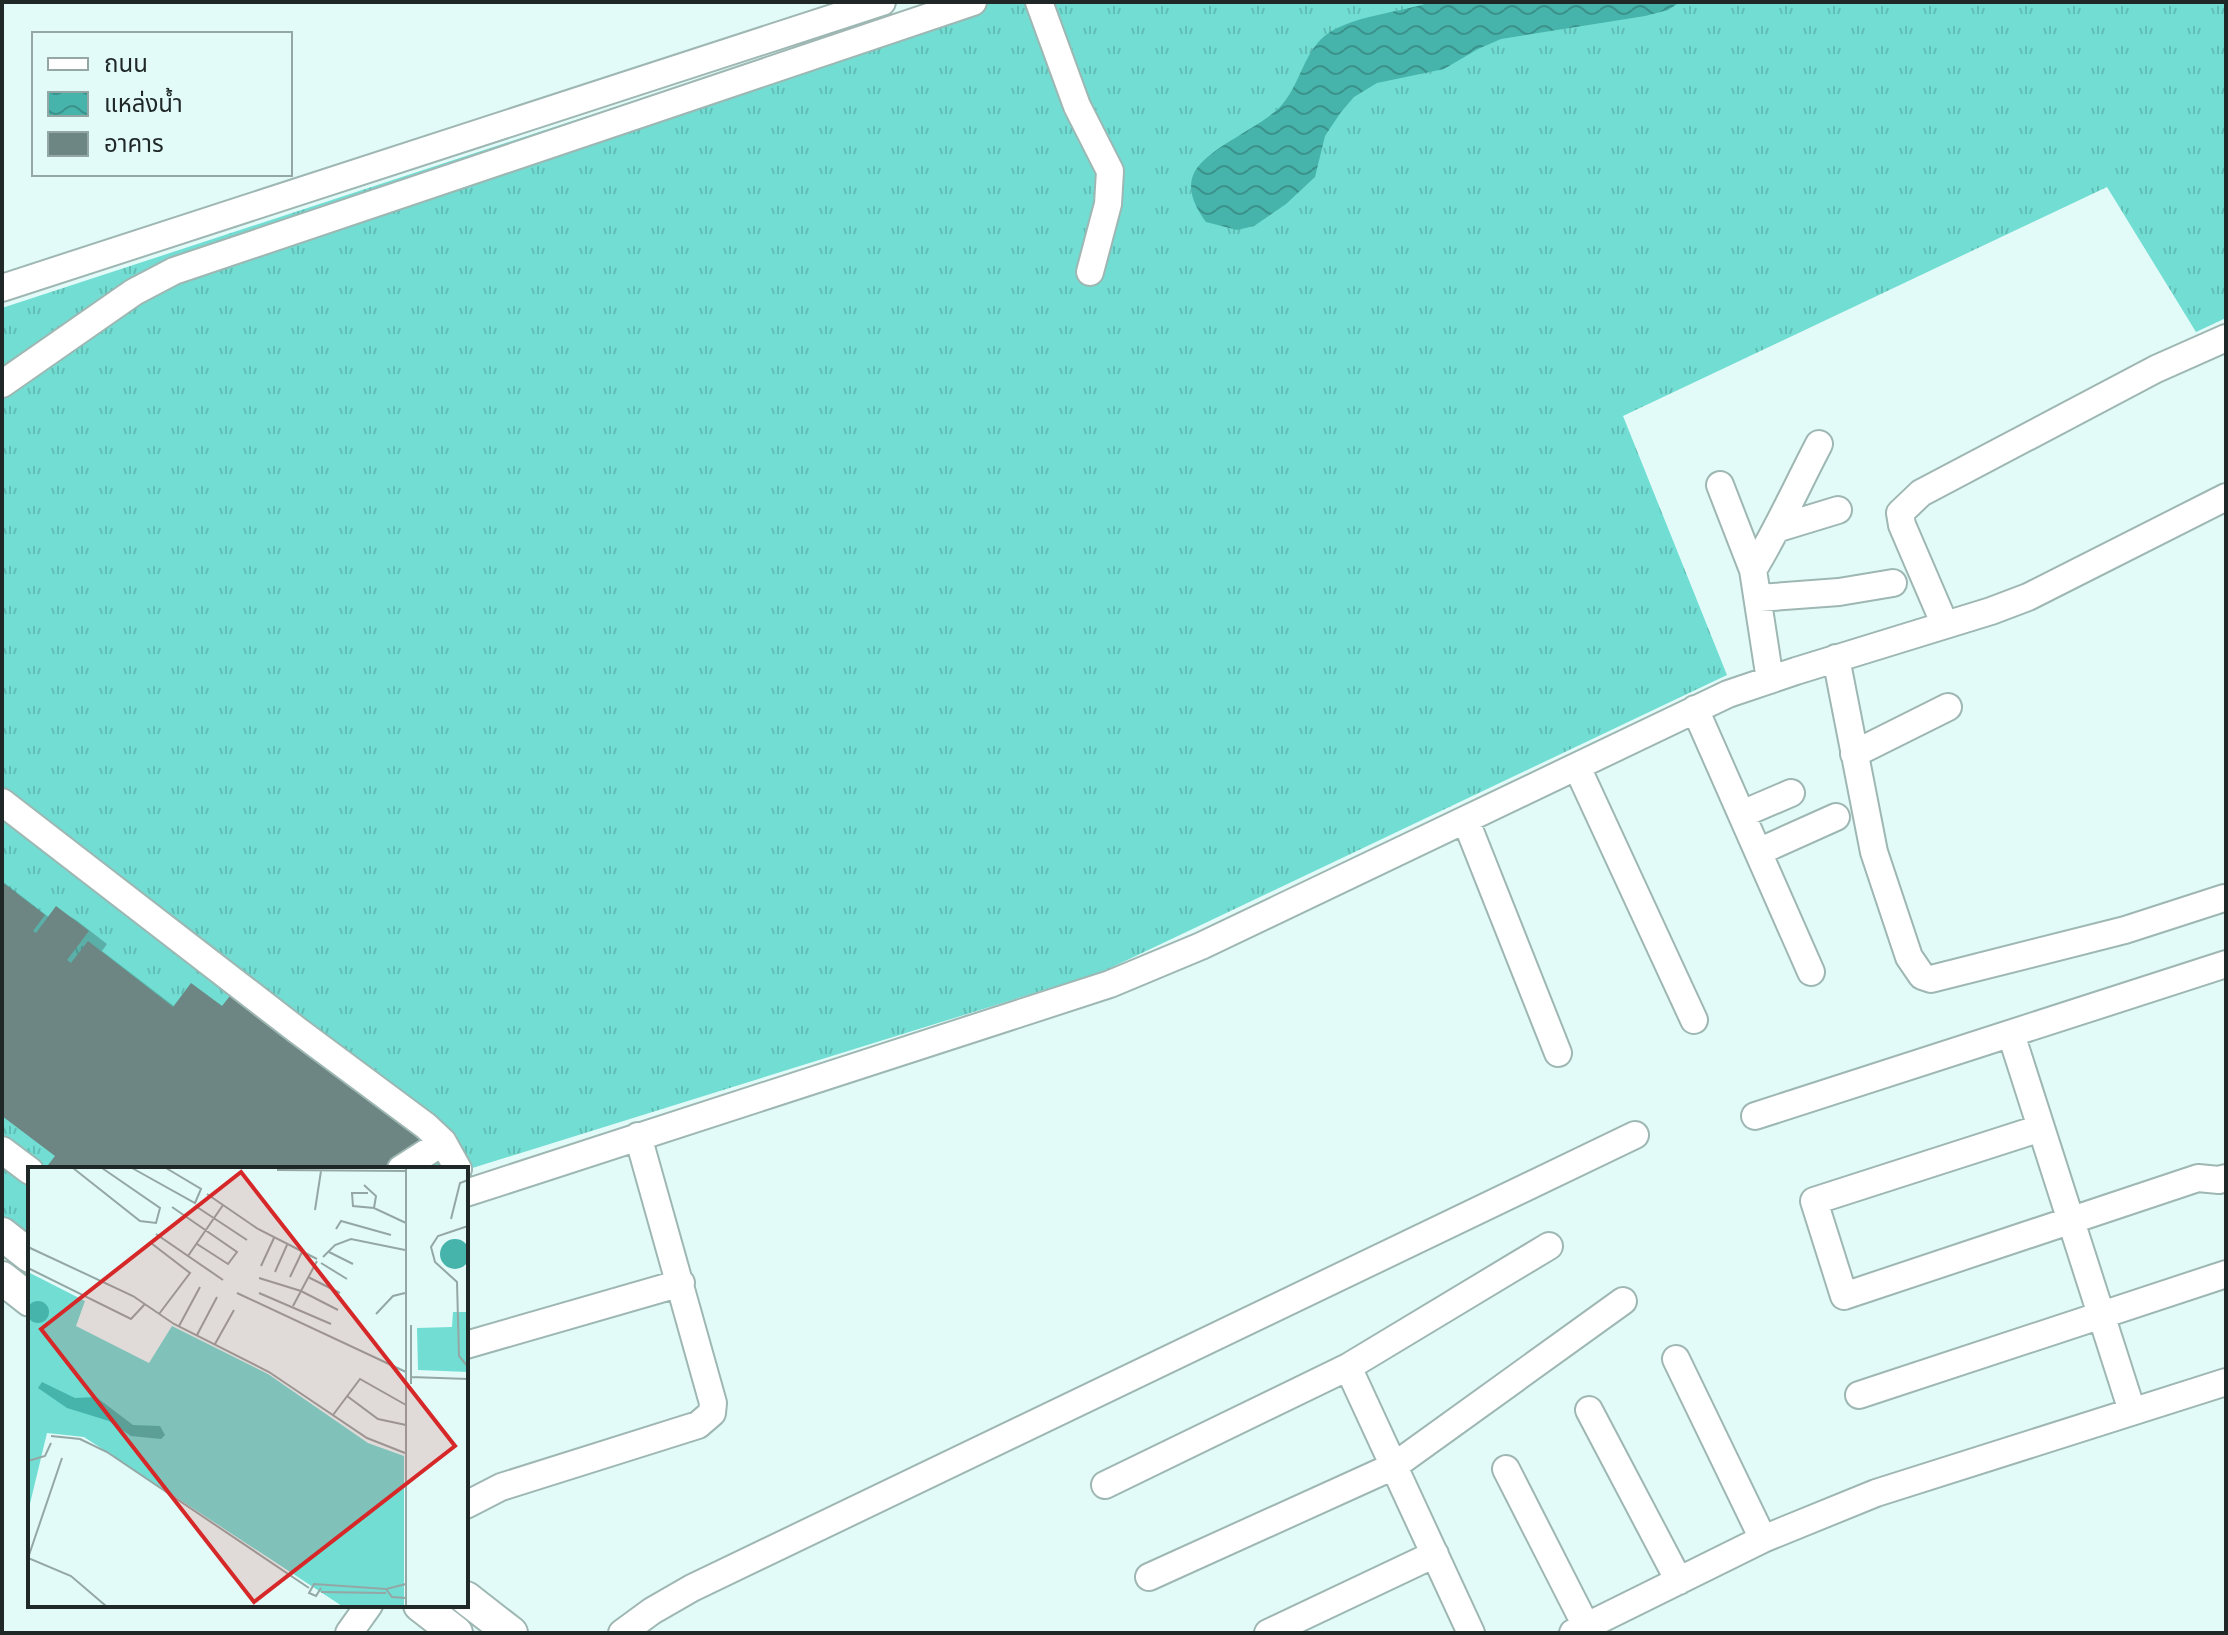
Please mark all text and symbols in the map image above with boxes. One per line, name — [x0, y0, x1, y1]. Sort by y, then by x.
legend — [32, 32, 292, 176]
text: ถนน — [104, 47, 148, 80]
text: แหล่งน้ำ — [104, 87, 183, 120]
text: อาคาร — [104, 127, 164, 160]
inset map — [28, 1167, 468, 1607]

